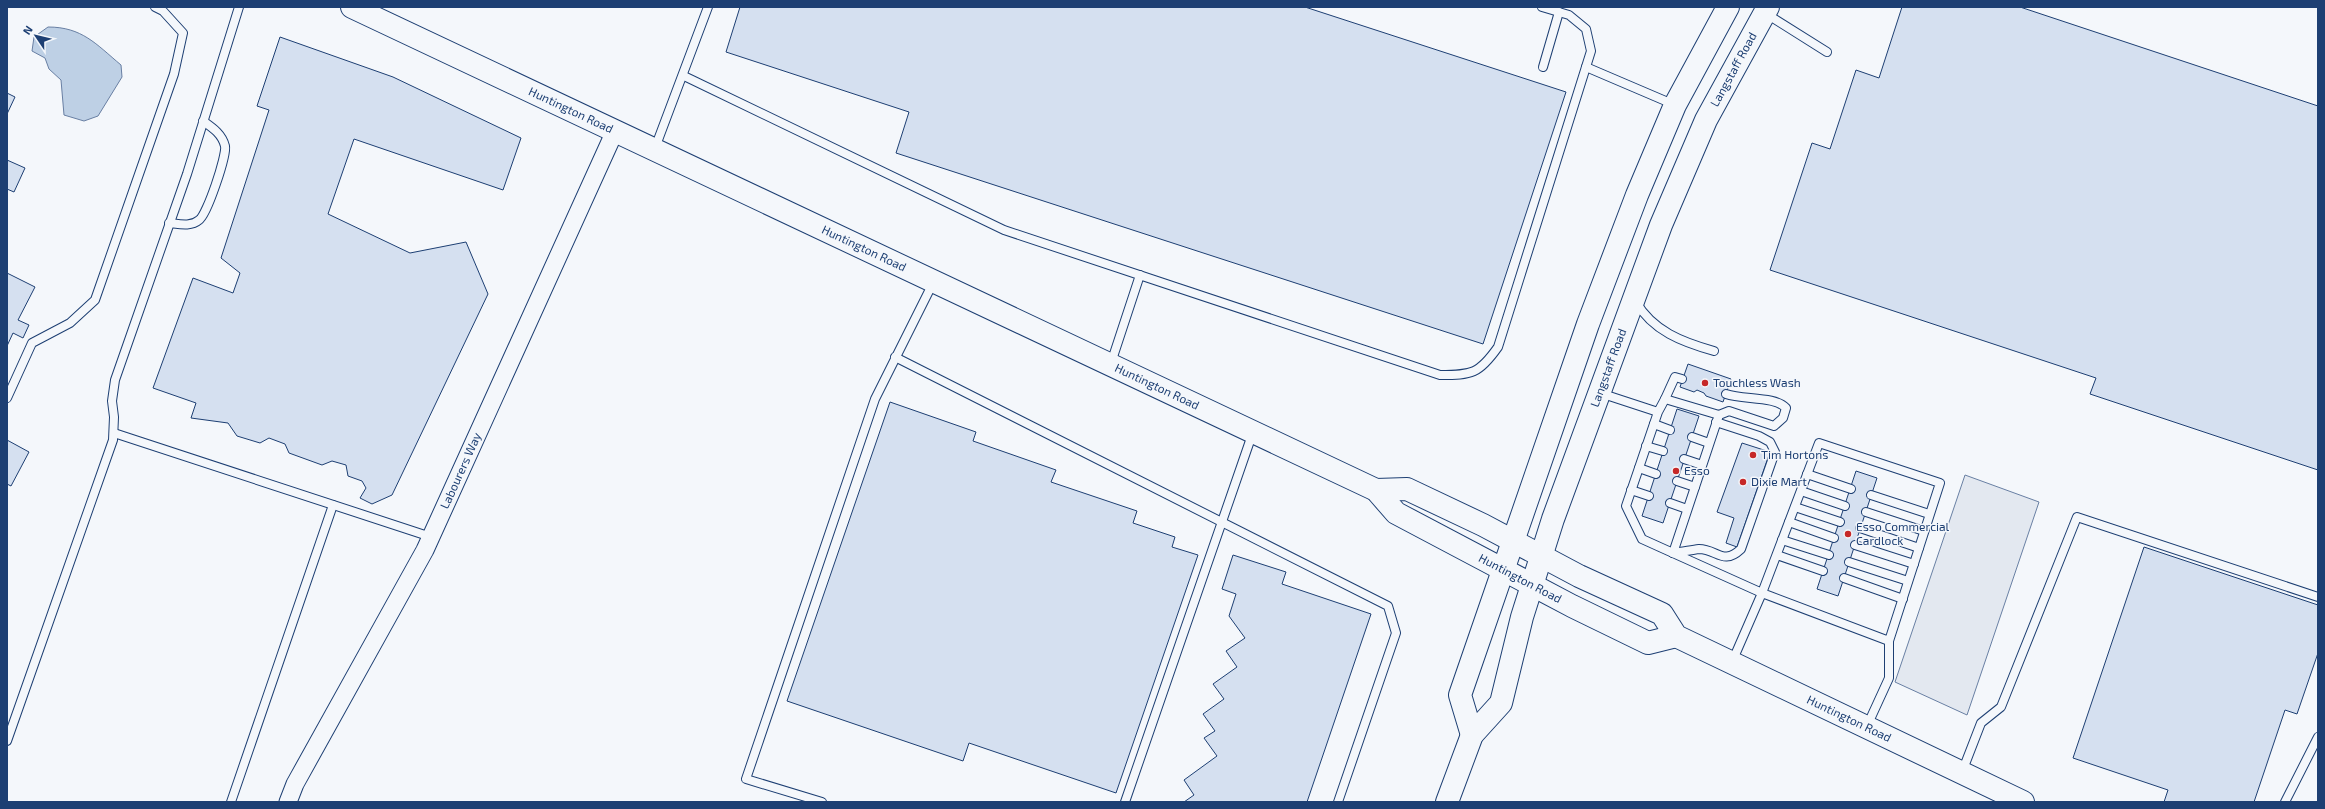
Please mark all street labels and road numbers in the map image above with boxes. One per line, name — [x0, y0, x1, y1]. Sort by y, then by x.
street label: Langstaff Road — [1707, 29, 1759, 109]
street label: Huntington Road — [527, 83, 616, 135]
street label: Huntington Road — [820, 222, 909, 273]
street label: Langstaff Road — [1587, 326, 1628, 409]
street label: Huntington Road — [1113, 360, 1202, 412]
street label: Labourers Way — [437, 430, 484, 511]
street label: Huntington Road — [1477, 550, 1564, 605]
street label: Huntington Road — [1805, 692, 1894, 744]

